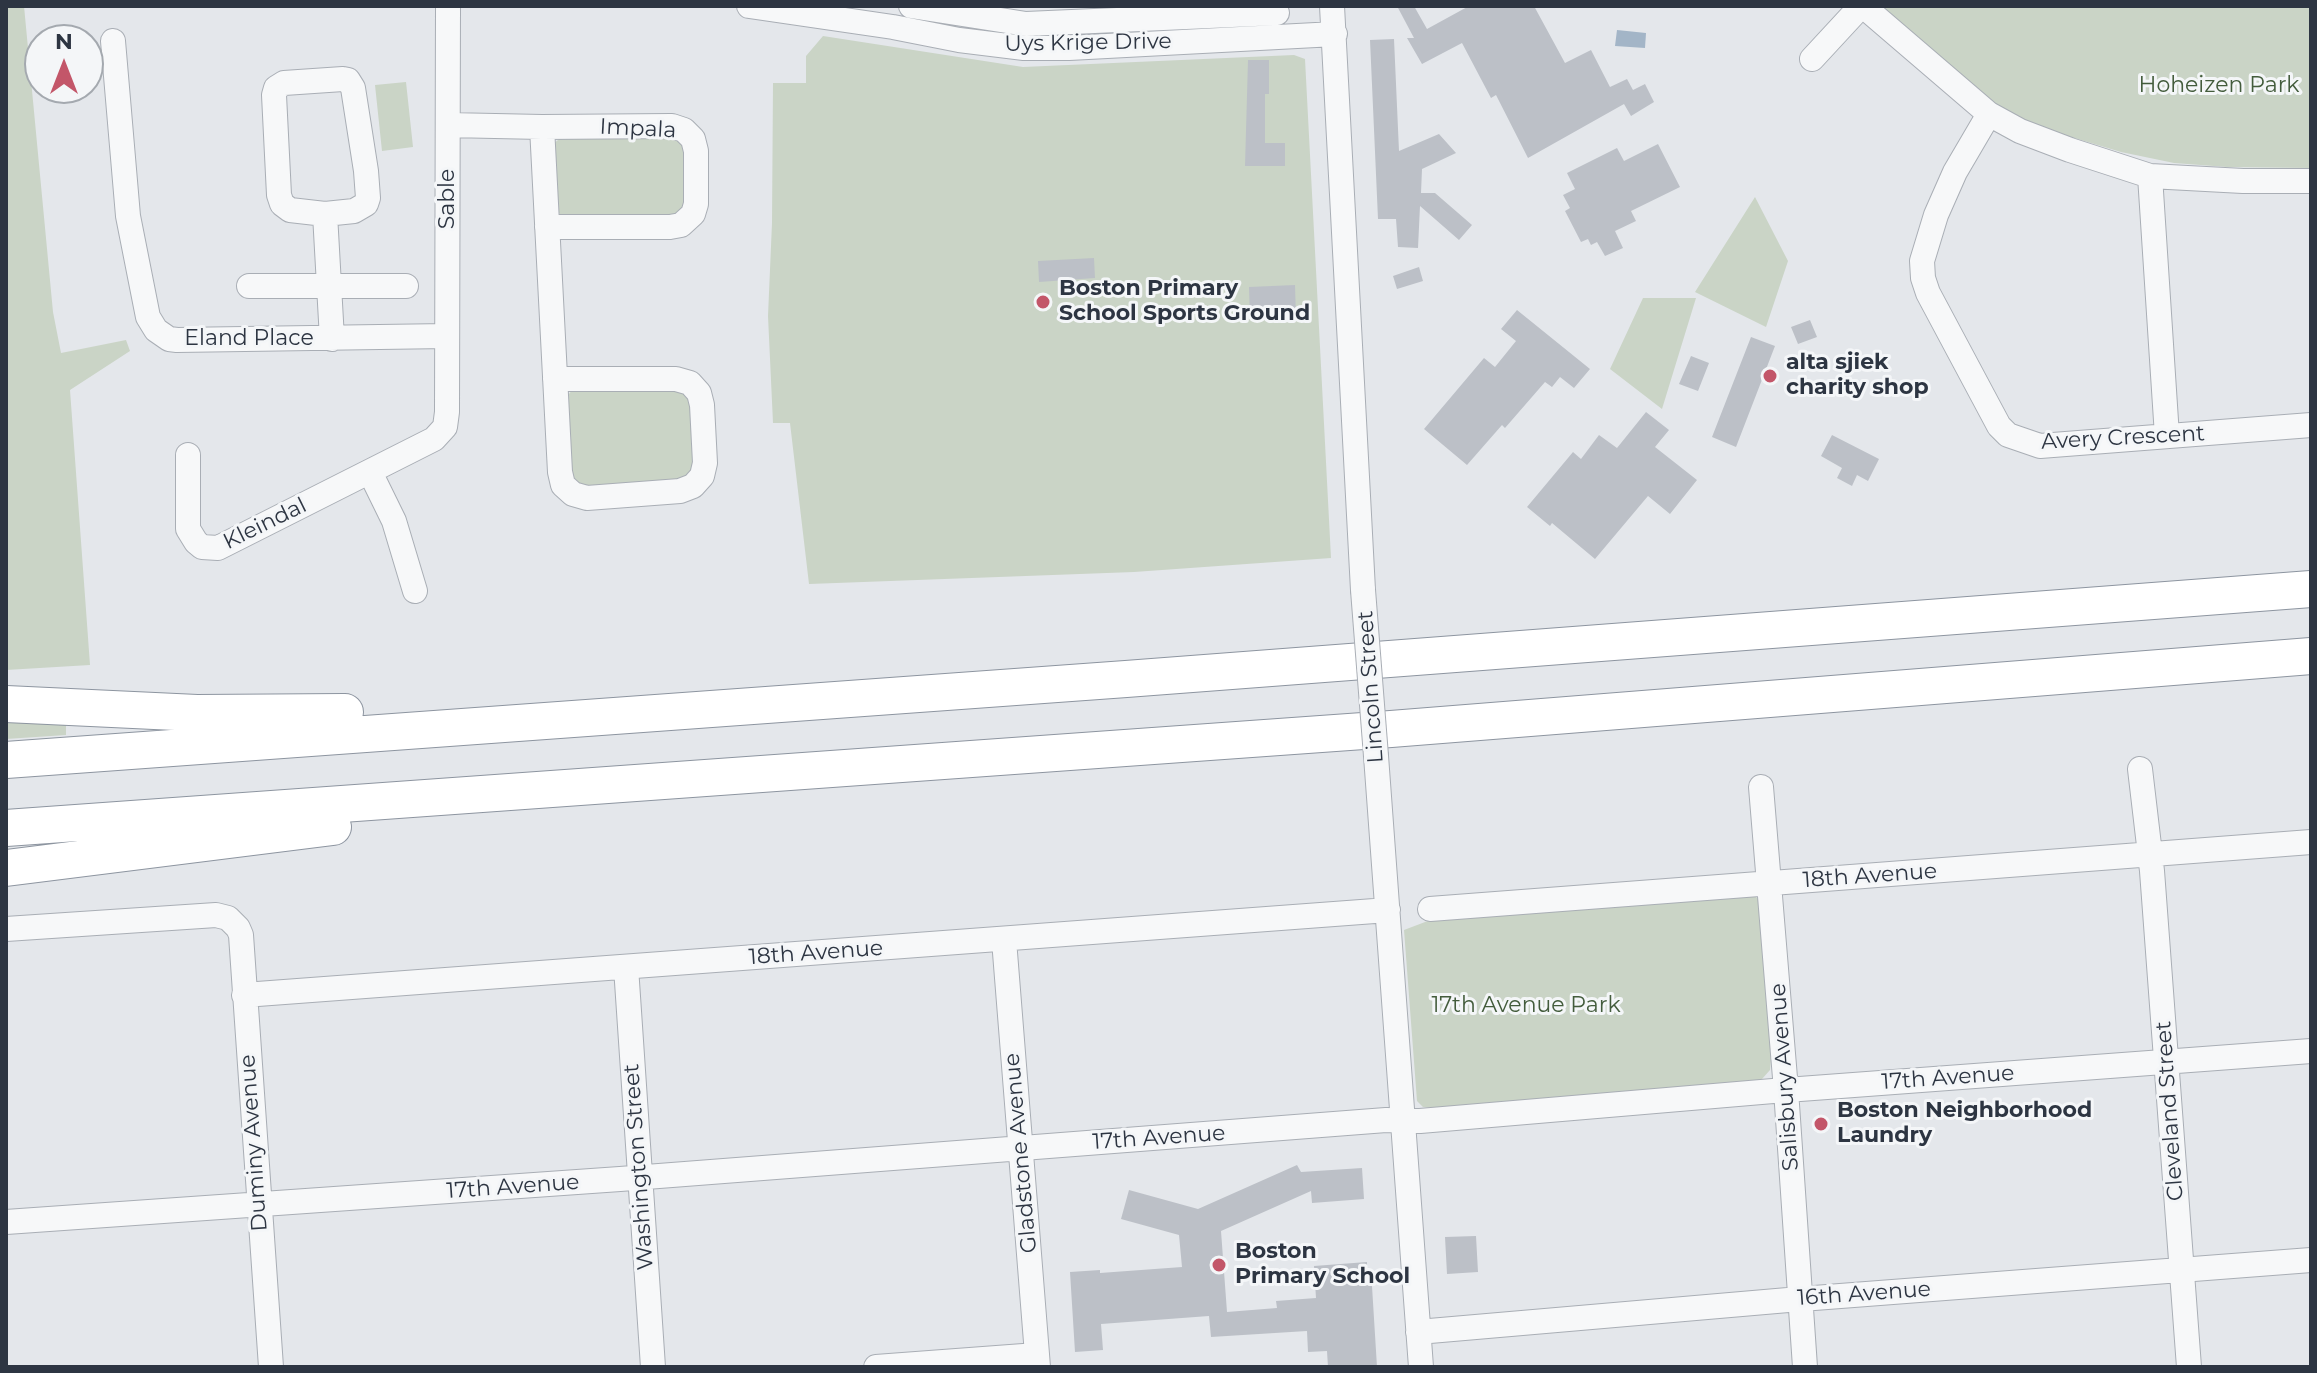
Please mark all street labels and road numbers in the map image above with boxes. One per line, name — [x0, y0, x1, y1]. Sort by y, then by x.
street label: Uys Krige Drive — [1004, 28, 1172, 58]
street label: Impala — [599, 114, 677, 144]
street label: Sable — [435, 169, 461, 229]
street label: Eland Place — [184, 326, 314, 352]
street label: Avery Crescent — [2040, 421, 2206, 455]
street label: Kleindal — [219, 493, 311, 555]
street label: Lincoln Street — [1353, 610, 1389, 764]
street label: 18th Avenue — [1802, 858, 1938, 894]
street label: 18th Avenue — [748, 935, 884, 971]
street label: Salisbury Avenue — [1765, 982, 1805, 1172]
street label: Cleveland Street — [2151, 1020, 2189, 1202]
street label: Gladstone Avenue — [999, 1052, 1043, 1254]
street label: Duminy Avenue — [235, 1054, 273, 1232]
street label: 17th Avenue — [1881, 1060, 2015, 1096]
street label: Washington Street — [619, 1063, 659, 1271]
street label: 17th Avenue — [1092, 1120, 1226, 1156]
street label: 17th Avenue — [446, 1169, 580, 1205]
street label: 16th Avenue — [1796, 1276, 1932, 1312]

